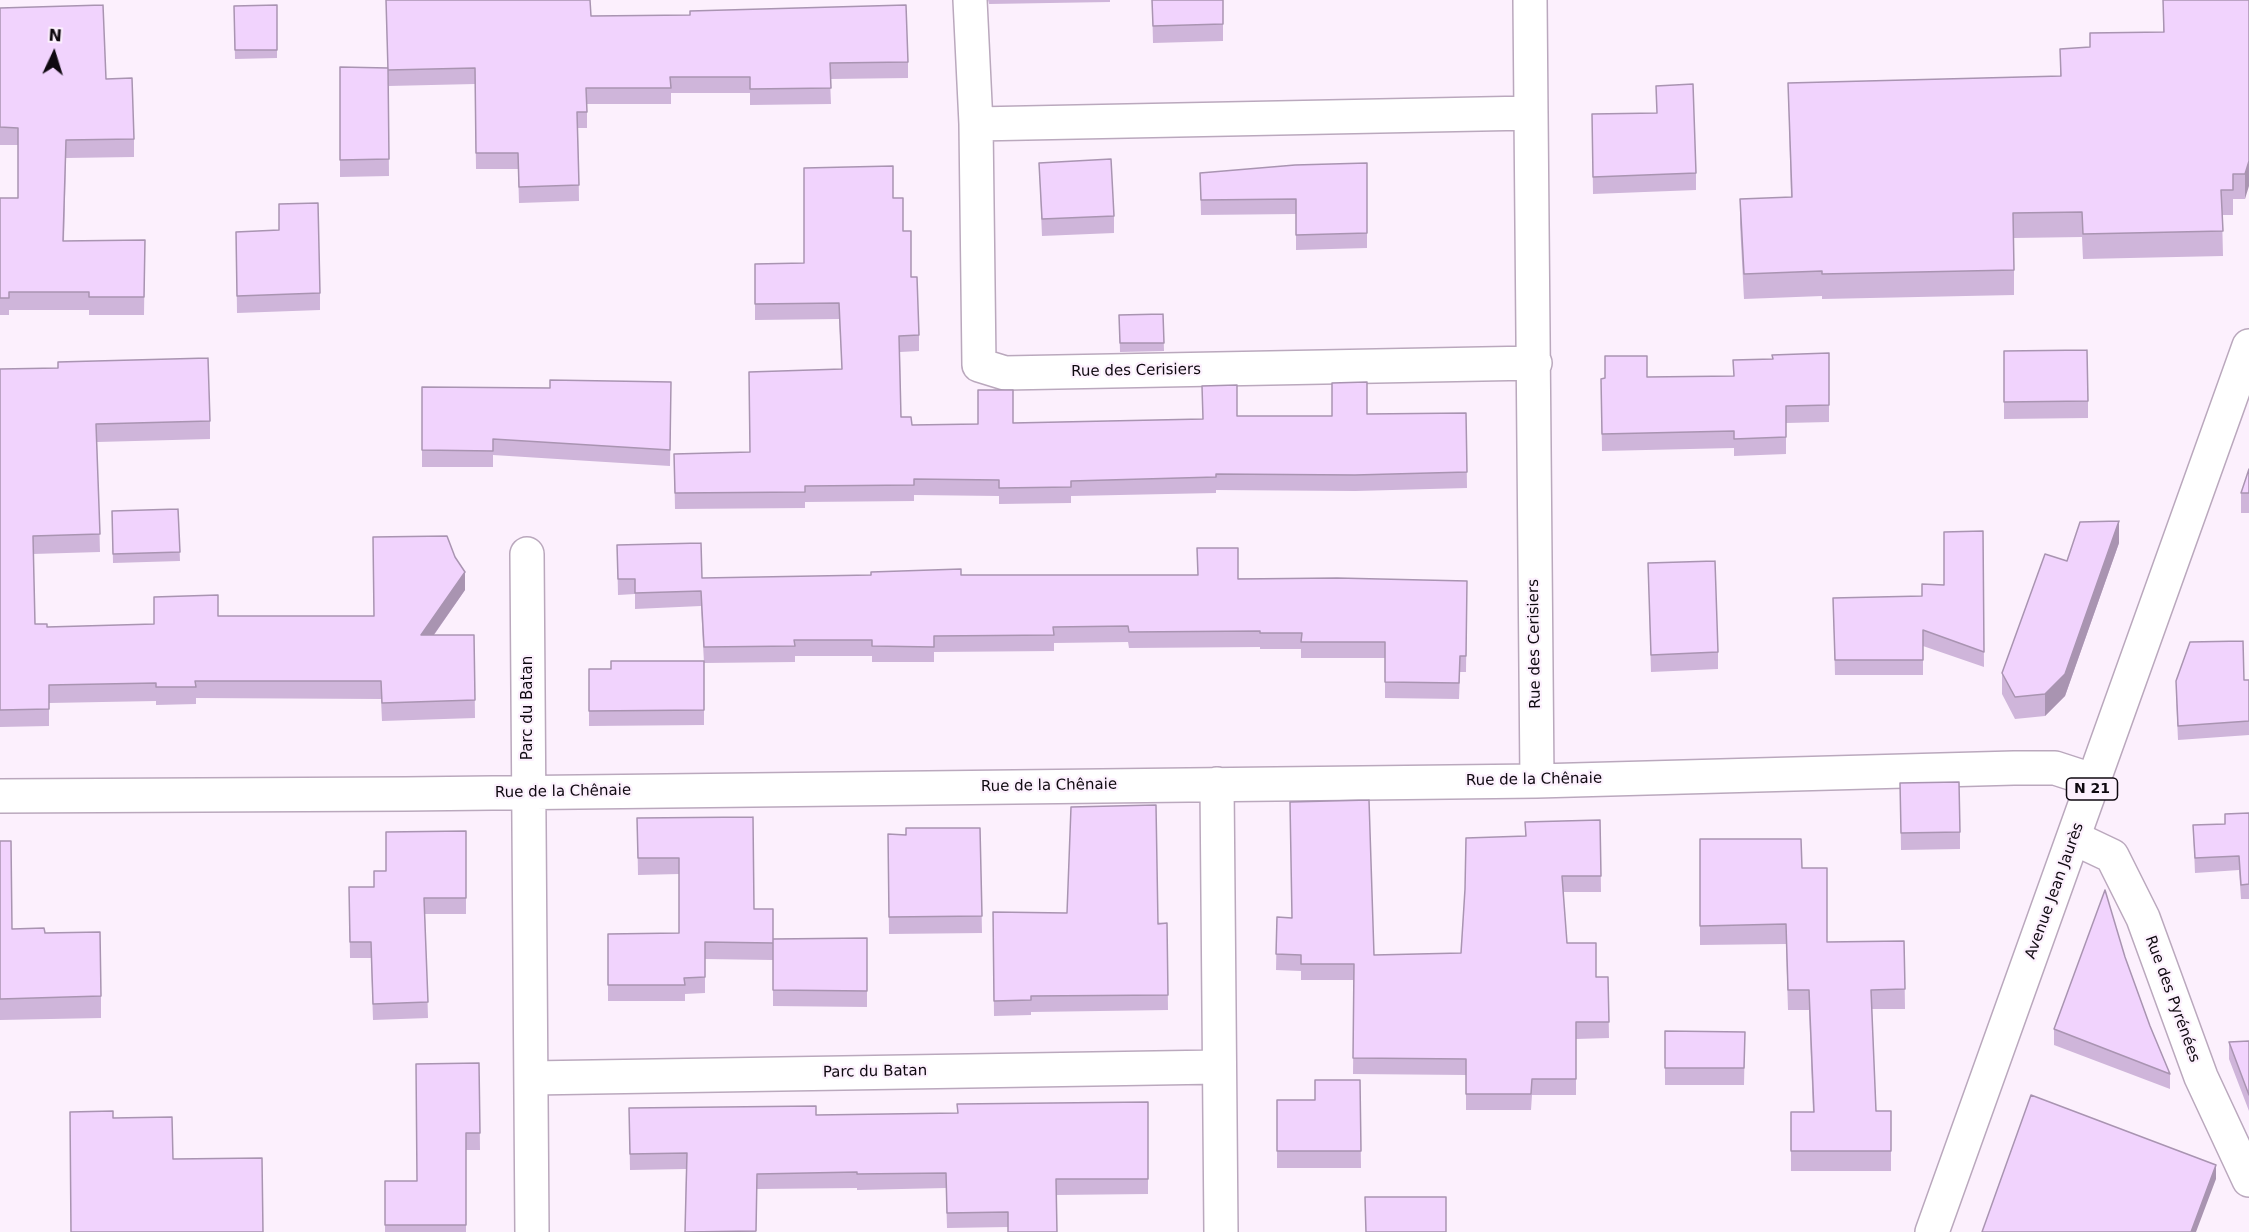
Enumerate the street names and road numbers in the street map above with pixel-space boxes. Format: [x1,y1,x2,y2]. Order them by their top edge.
street label: Rue des Cerisiers [1071,361,1201,381]
street label: Rue des Cerisiers [1525,579,1545,709]
street label: Parc du Batan [519,656,537,760]
street label: Rue de la Chênaie [1466,770,1602,790]
street label: Rue de la Chênaie [981,776,1117,796]
road number: N 21 [2066,778,2118,800]
street label: Rue de la Chênaie [495,782,631,802]
street label: Avenue Jean Jaurès [2022,820,2088,962]
street label: Rue des Pyrénées [2141,933,2203,1065]
street label: Parc du Batan [823,1062,927,1082]

